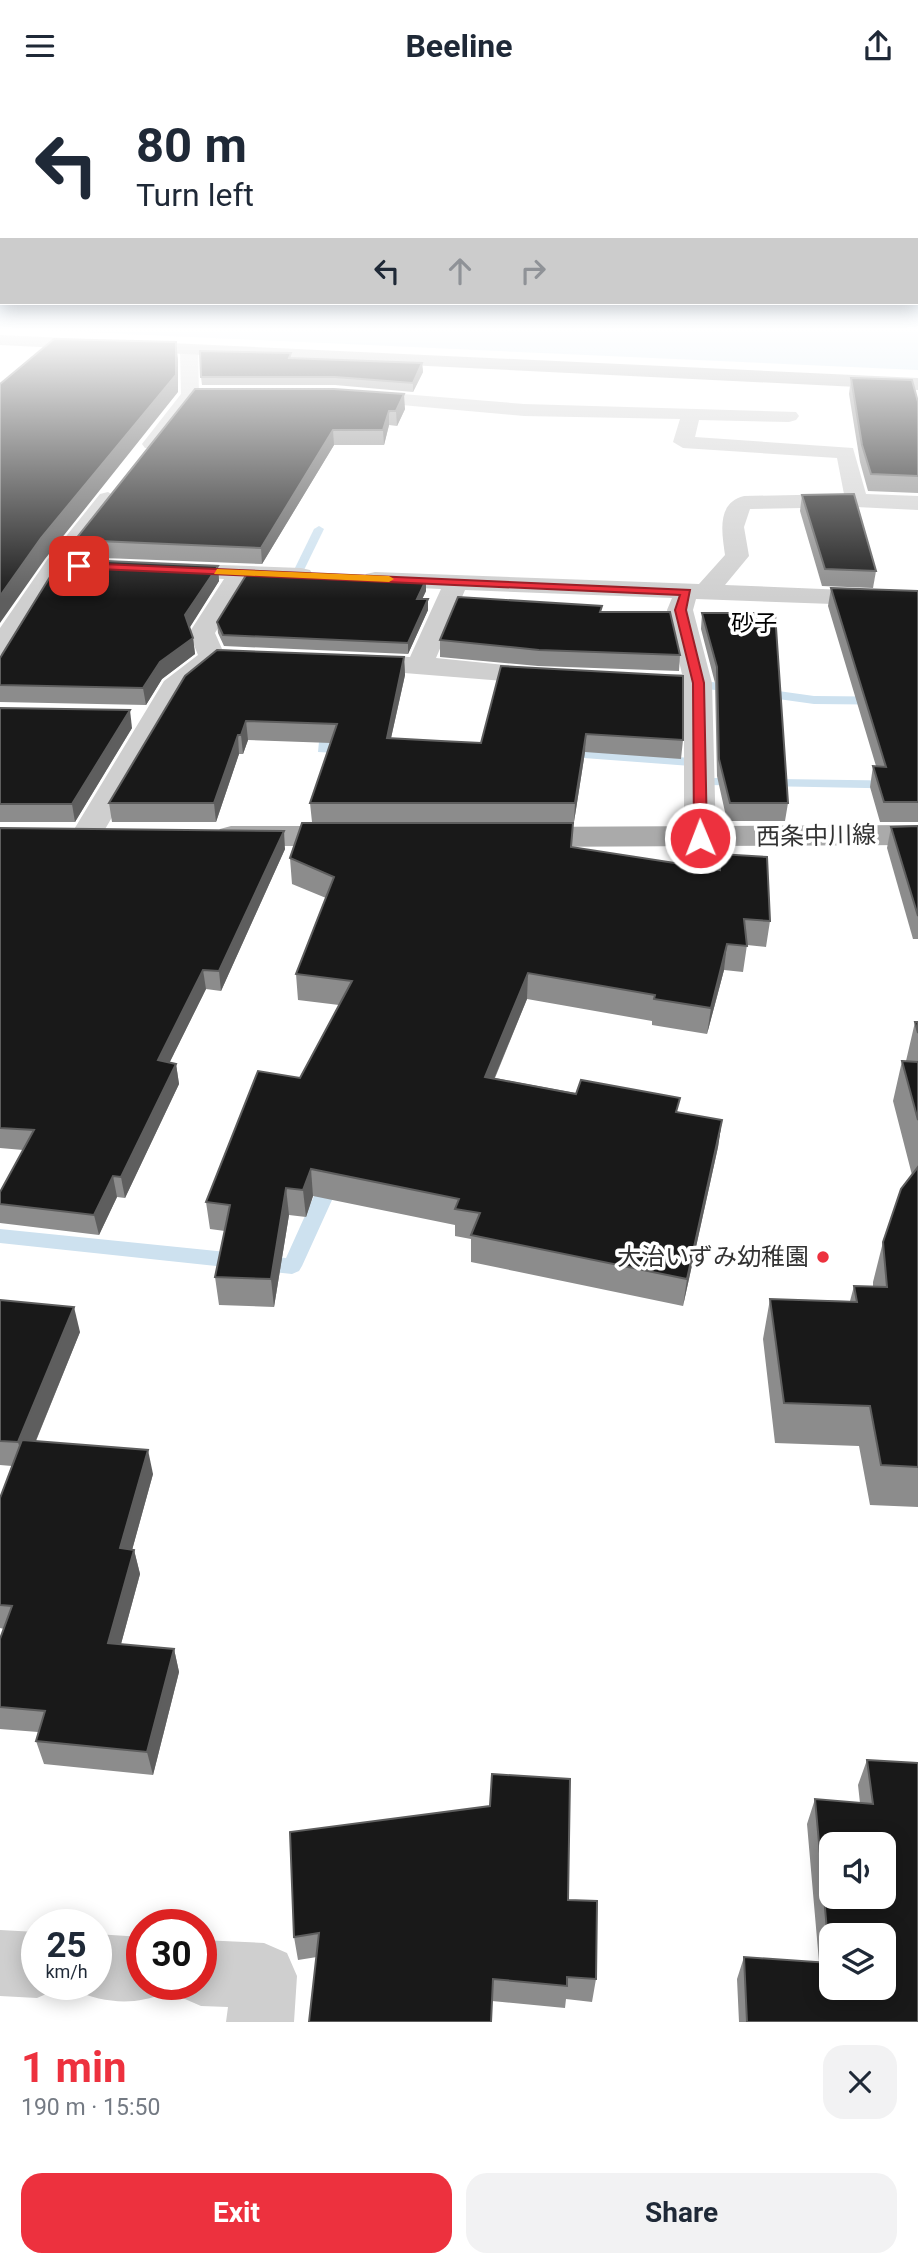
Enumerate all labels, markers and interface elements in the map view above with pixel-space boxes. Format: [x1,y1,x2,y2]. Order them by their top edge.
icon: menu [21,27,59,65]
text: Beeline [405,27,513,65]
icon: share [859,27,897,65]
text: 80 m [136,117,247,174]
icon: left [21,119,112,210]
text: Turn left [136,176,254,214]
icon: left [368,252,406,290]
icon: ahead [441,252,479,290]
icon: right [514,252,552,290]
pin [49,536,109,596]
icon: arrive [60,547,98,585]
district label: 砂子 [731,610,777,637]
position arrow [663,801,737,875]
street label: 西条中川線 [756,821,876,851]
place label: 大治いずみ幼稚園 [617,1243,809,1271]
marker: 大治いずみ幼稚園 [815,1249,831,1265]
map controls [819,1832,896,2000]
button: sound [819,1832,896,1909]
speed limit sign: 30 [126,1909,217,2000]
button: layers [819,1923,896,2000]
text: 25 [46,1925,87,1966]
text: km/h [45,1961,88,1982]
text: 1 min [21,2043,127,2092]
button: close [823,2045,897,2119]
text: 190 m · 15:50 [21,2094,160,2121]
button: Exit [21,2173,452,2253]
button: Share [466,2173,897,2253]

